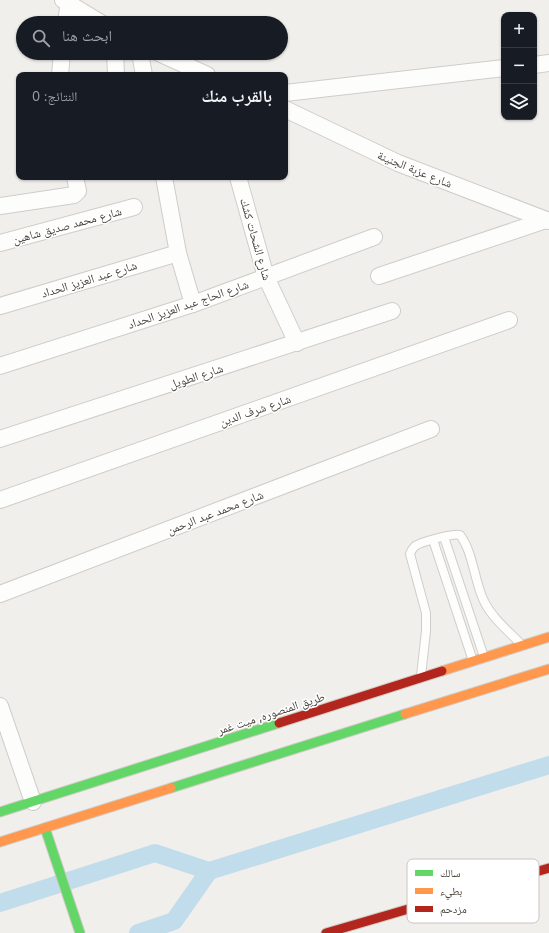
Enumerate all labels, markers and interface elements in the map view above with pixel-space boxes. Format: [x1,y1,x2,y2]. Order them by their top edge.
map controls [501,12,537,120]
button: + [501,12,537,48]
search box [16,16,288,60]
text: ابحث هنا [62,26,112,45]
icon: search [30,27,52,49]
button: − [501,48,537,84]
button: layers [501,84,537,120]
text: بالقرب منك [202,86,272,106]
text: النتائج: 0 [32,88,77,104]
street label: شارع عزبة الجنينة [375,147,455,192]
street label: شارع الشحات كشك [236,196,275,282]
street label: شارع محمد صديق شاهين [11,203,124,248]
street label: شارع عبد العزيز الحداد [39,257,139,302]
street label: شارع الحاج عبد العزيز الحداد [126,276,251,333]
street label: شارع الطويل [167,360,225,393]
street label: شارع شرف الدين [217,391,293,430]
street label: شارع محمد عبد الرحمن [165,487,266,538]
street label: طريق المنصوره, ميت غمر [214,689,327,738]
legend [407,859,539,923]
text: سالك [440,866,460,880]
text: بطيء [440,884,462,900]
text: مزدحم [440,902,467,917]

